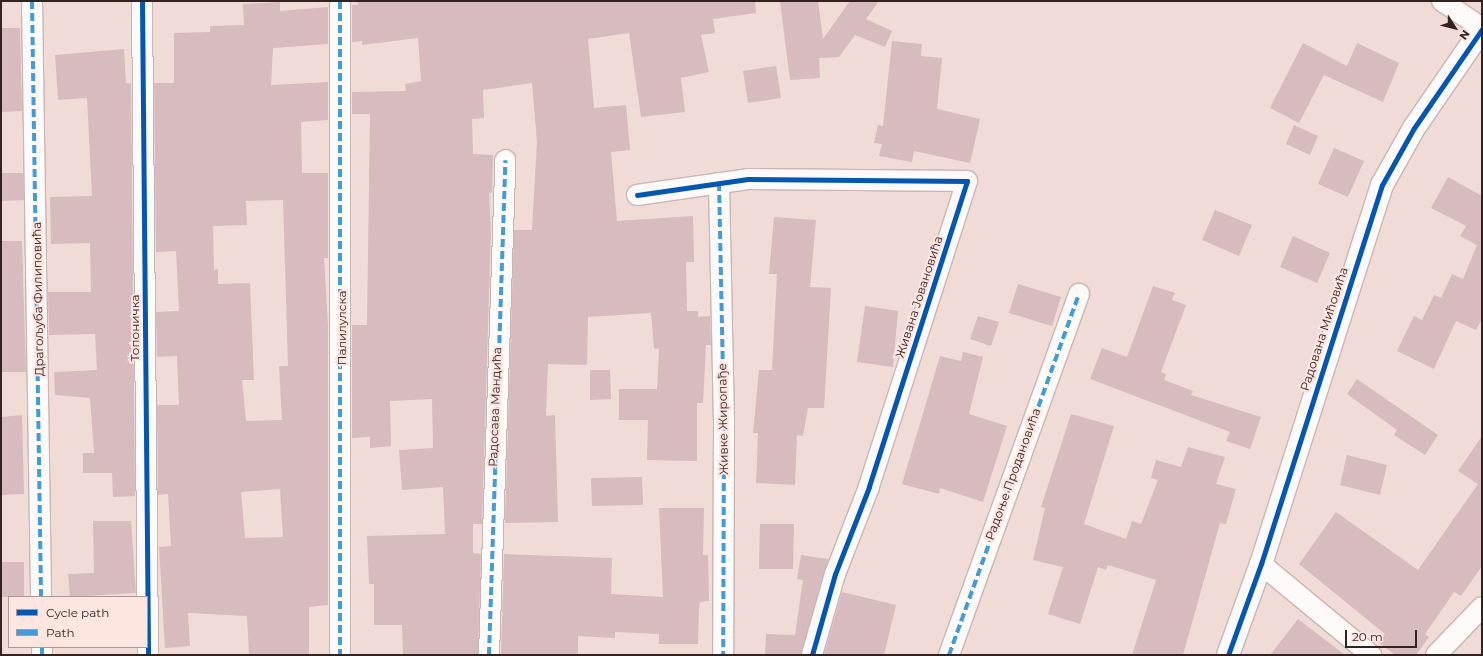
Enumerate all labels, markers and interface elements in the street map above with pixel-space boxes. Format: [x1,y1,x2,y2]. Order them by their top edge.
north arrow [1435,8,1475,48]
text: N [1456,27,1473,43]
street label: Драгољуба Филиповића [29,222,47,376]
street label: Живана Јовановића [892,234,946,360]
street label: Радована Мићовића [1297,265,1351,393]
street label: Палилулска [335,291,349,365]
street label: Топоничка [128,294,142,362]
street label: Радосава Мандића [486,347,504,467]
street label: Живке Жиропађе [715,363,731,475]
street label: Радоње Продановића [982,406,1044,542]
legend [8,596,148,648]
text: Cycle path [46,605,109,620]
scale bar [1347,622,1419,648]
text: Path [46,625,75,640]
text: 20 m [1352,629,1383,644]

